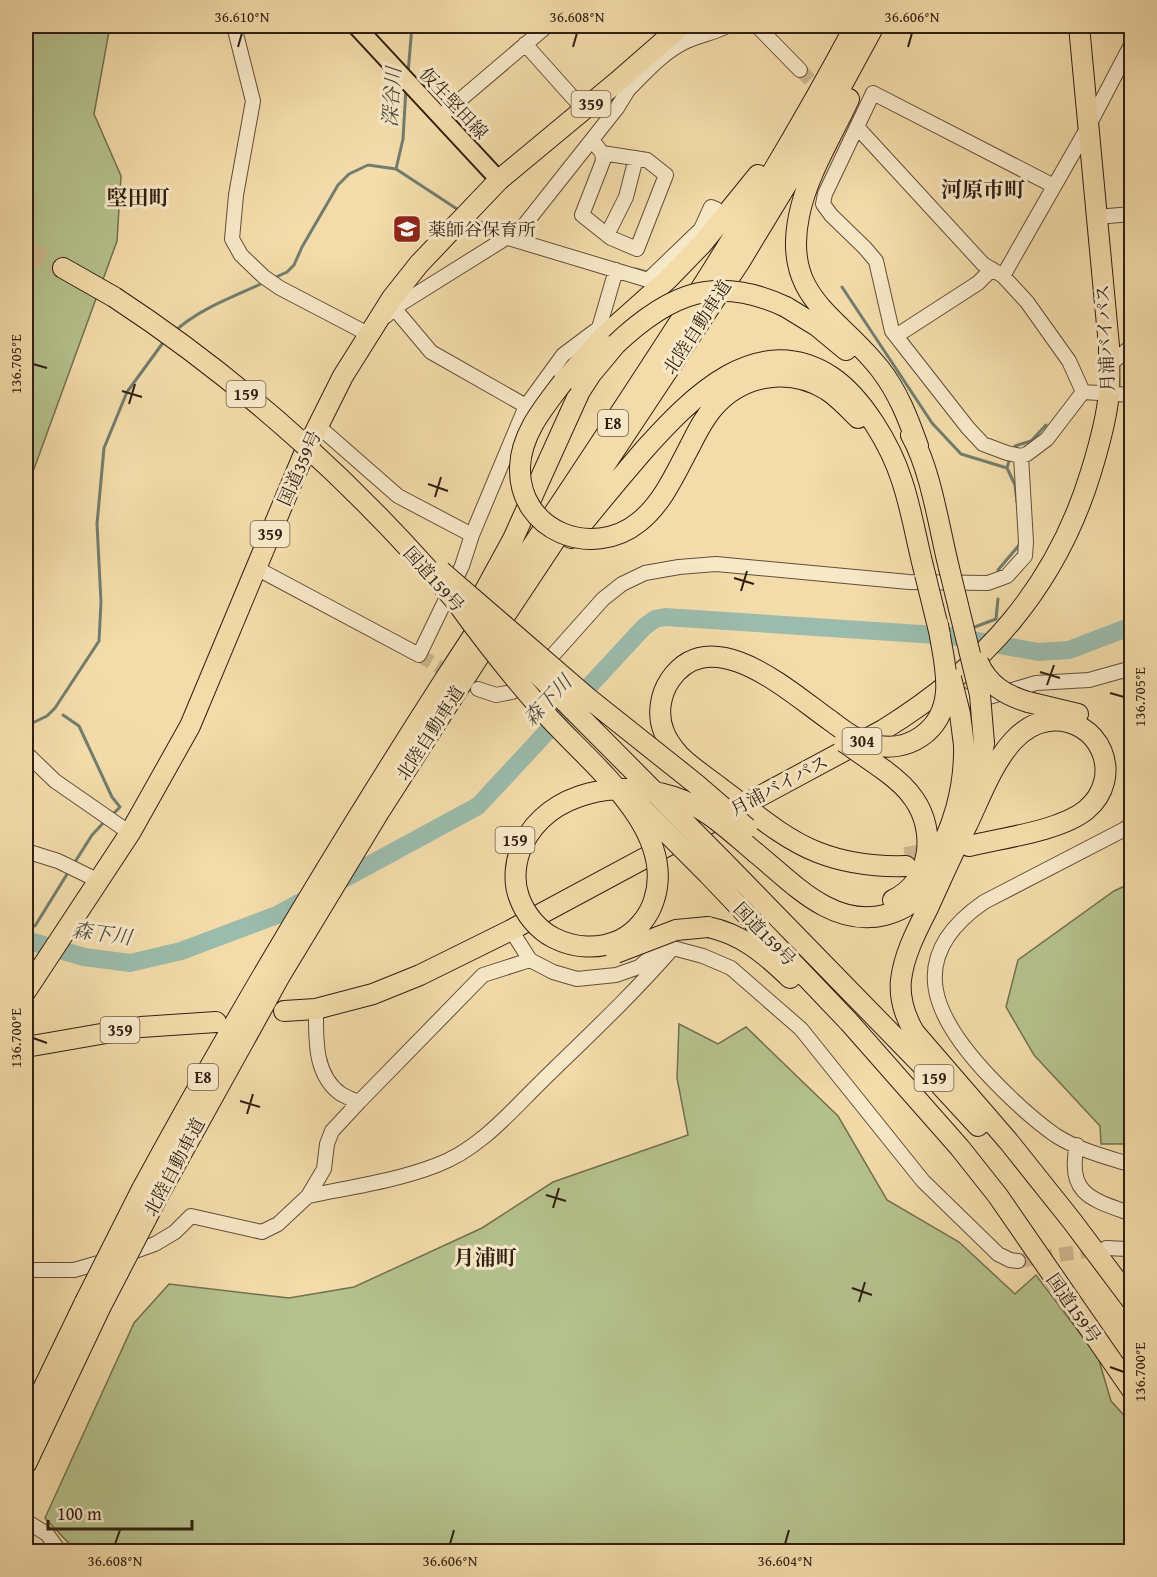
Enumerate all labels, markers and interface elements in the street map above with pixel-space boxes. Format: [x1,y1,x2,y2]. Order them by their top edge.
text: 36.610°N [215,6,270,27]
text: 36.608°N [550,6,605,27]
text: 36.606°N [885,6,940,27]
street label: 仮生堅田線 [413,61,495,145]
water label: 深谷川 [374,64,408,128]
road number: 359 [572,91,610,117]
district label: 河原市町 [941,174,1025,205]
district label: 堅田町 [107,182,170,213]
school or university icon: 薬師谷保育所 [391,213,423,245]
place label: 薬師谷保育所 [428,216,536,243]
street label: 北陸自動車道 [656,274,738,380]
street label: 月浦バイパス [1089,284,1121,392]
text: 136.705°E [5,334,26,394]
road number: 159 [226,381,266,407]
road number: E8 [598,410,628,436]
street label: 国道359号 [270,426,328,510]
road number: 359 [250,521,290,547]
street label: 国道159号 [397,540,471,618]
water label: 森下川 [516,667,579,732]
text: 136.705°E [1129,667,1150,727]
street label: 北陸自動車道 [389,680,471,786]
road number: 304 [842,728,882,754]
street label: 月浦バイパス [725,748,833,822]
road number: 159 [496,827,534,853]
street label: 国道159号 [728,896,802,972]
water label: 森下川 [70,914,136,952]
text: 136.700°E [5,1008,26,1068]
road number: 359 [100,1017,140,1043]
road number: E8 [188,1064,218,1090]
road number: 159 [914,1065,954,1091]
street label: 北陸自動車道 [137,1113,211,1221]
district label: 月浦町 [454,1242,517,1273]
street label: 国道159号 [1040,1267,1108,1349]
text: 136.700°E [1129,1342,1150,1402]
scale bar [48,1493,192,1531]
text: 100 m [57,1500,102,1527]
text: 36.608°N [88,1550,143,1571]
text: 36.606°N [423,1550,478,1571]
text: 36.604°N [758,1550,813,1571]

